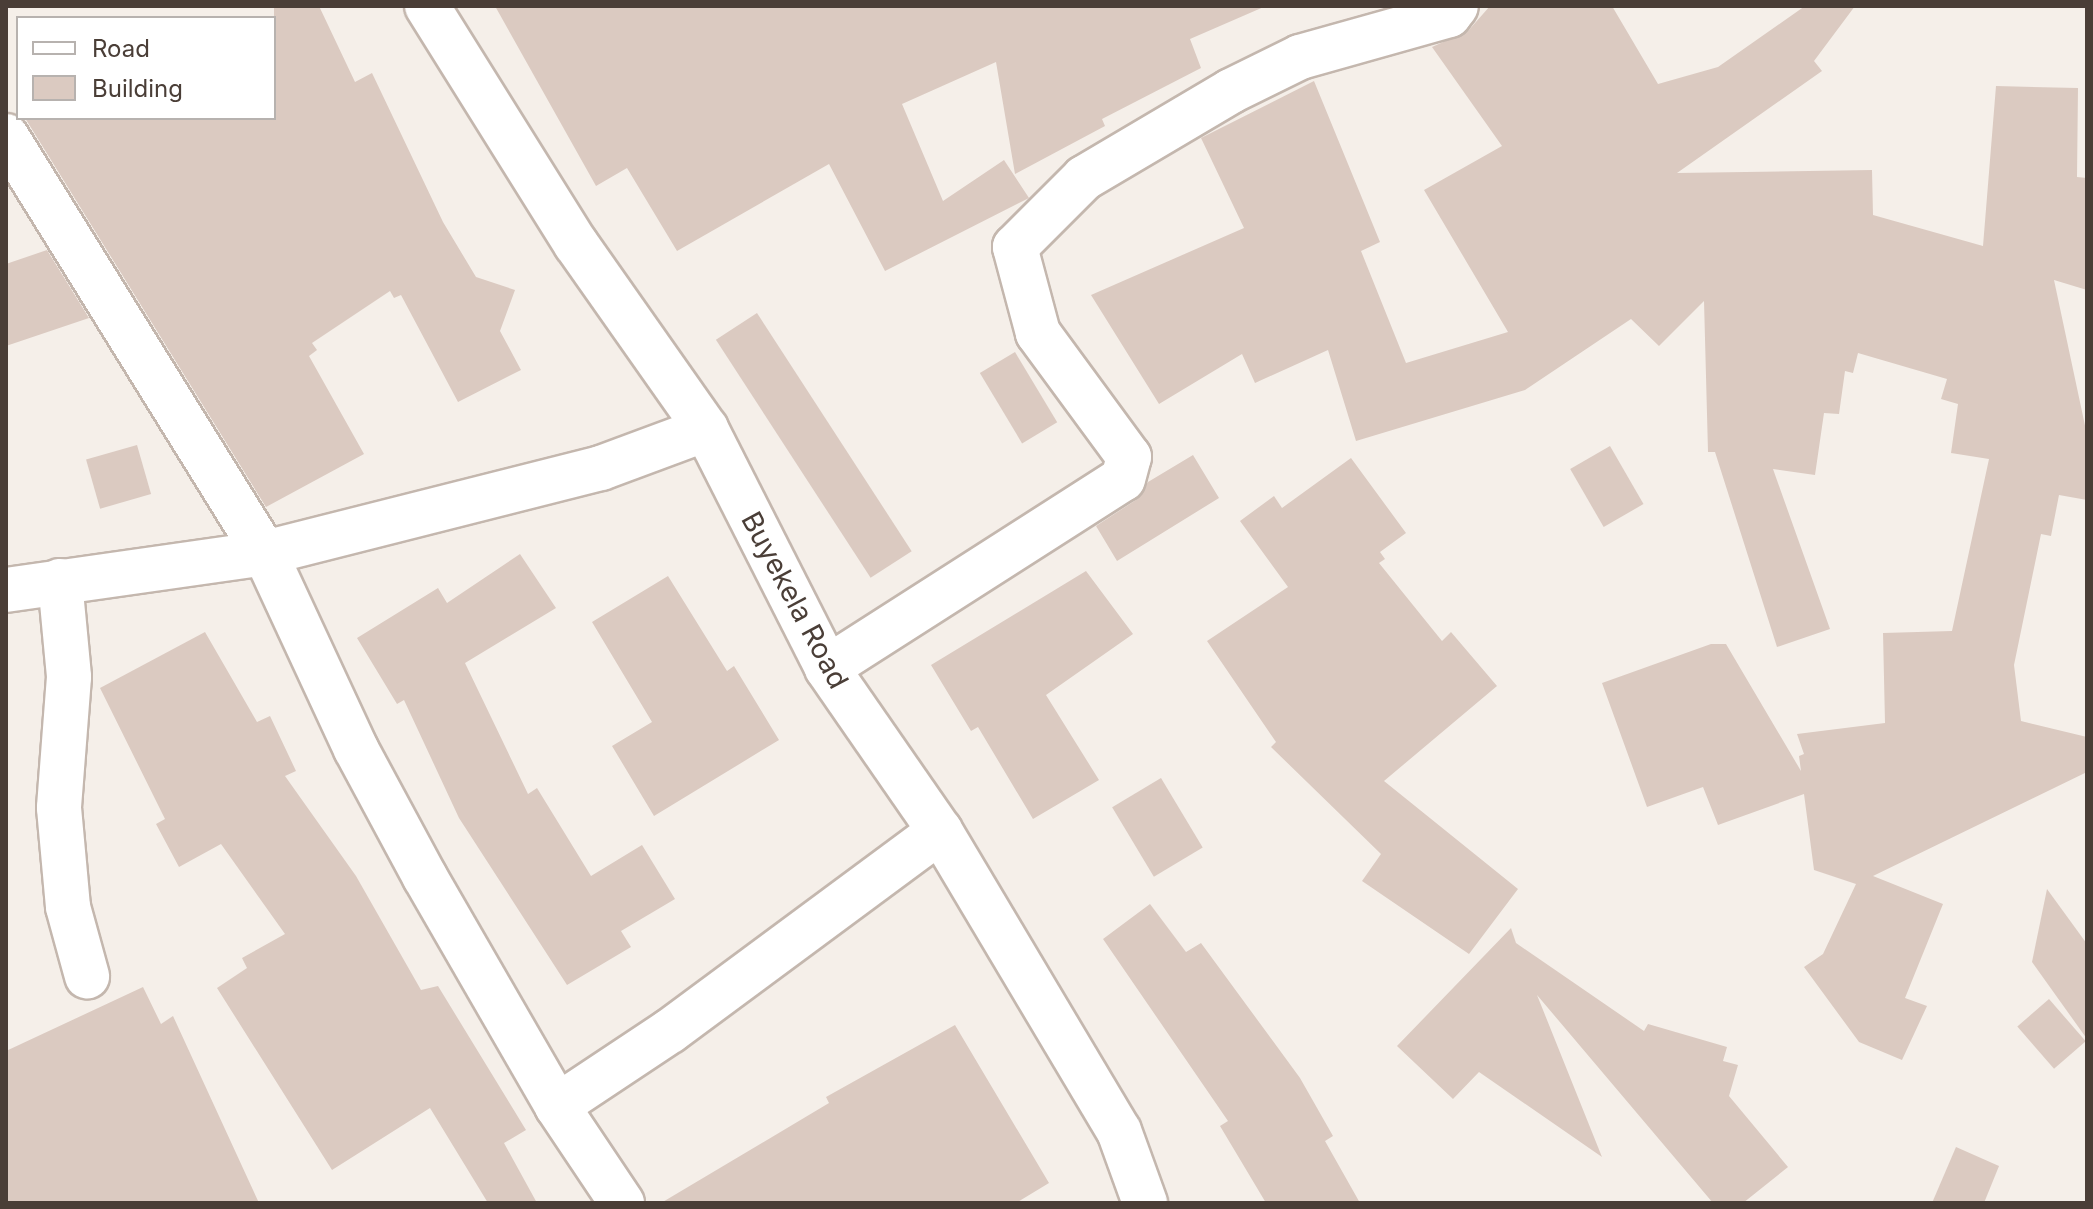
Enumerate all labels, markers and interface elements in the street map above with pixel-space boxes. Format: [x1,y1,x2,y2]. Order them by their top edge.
legend [16,16,276,120]
text: Road [92,34,150,63]
text: Building [92,74,183,103]
street label: Buyekela Road [734,506,856,694]

